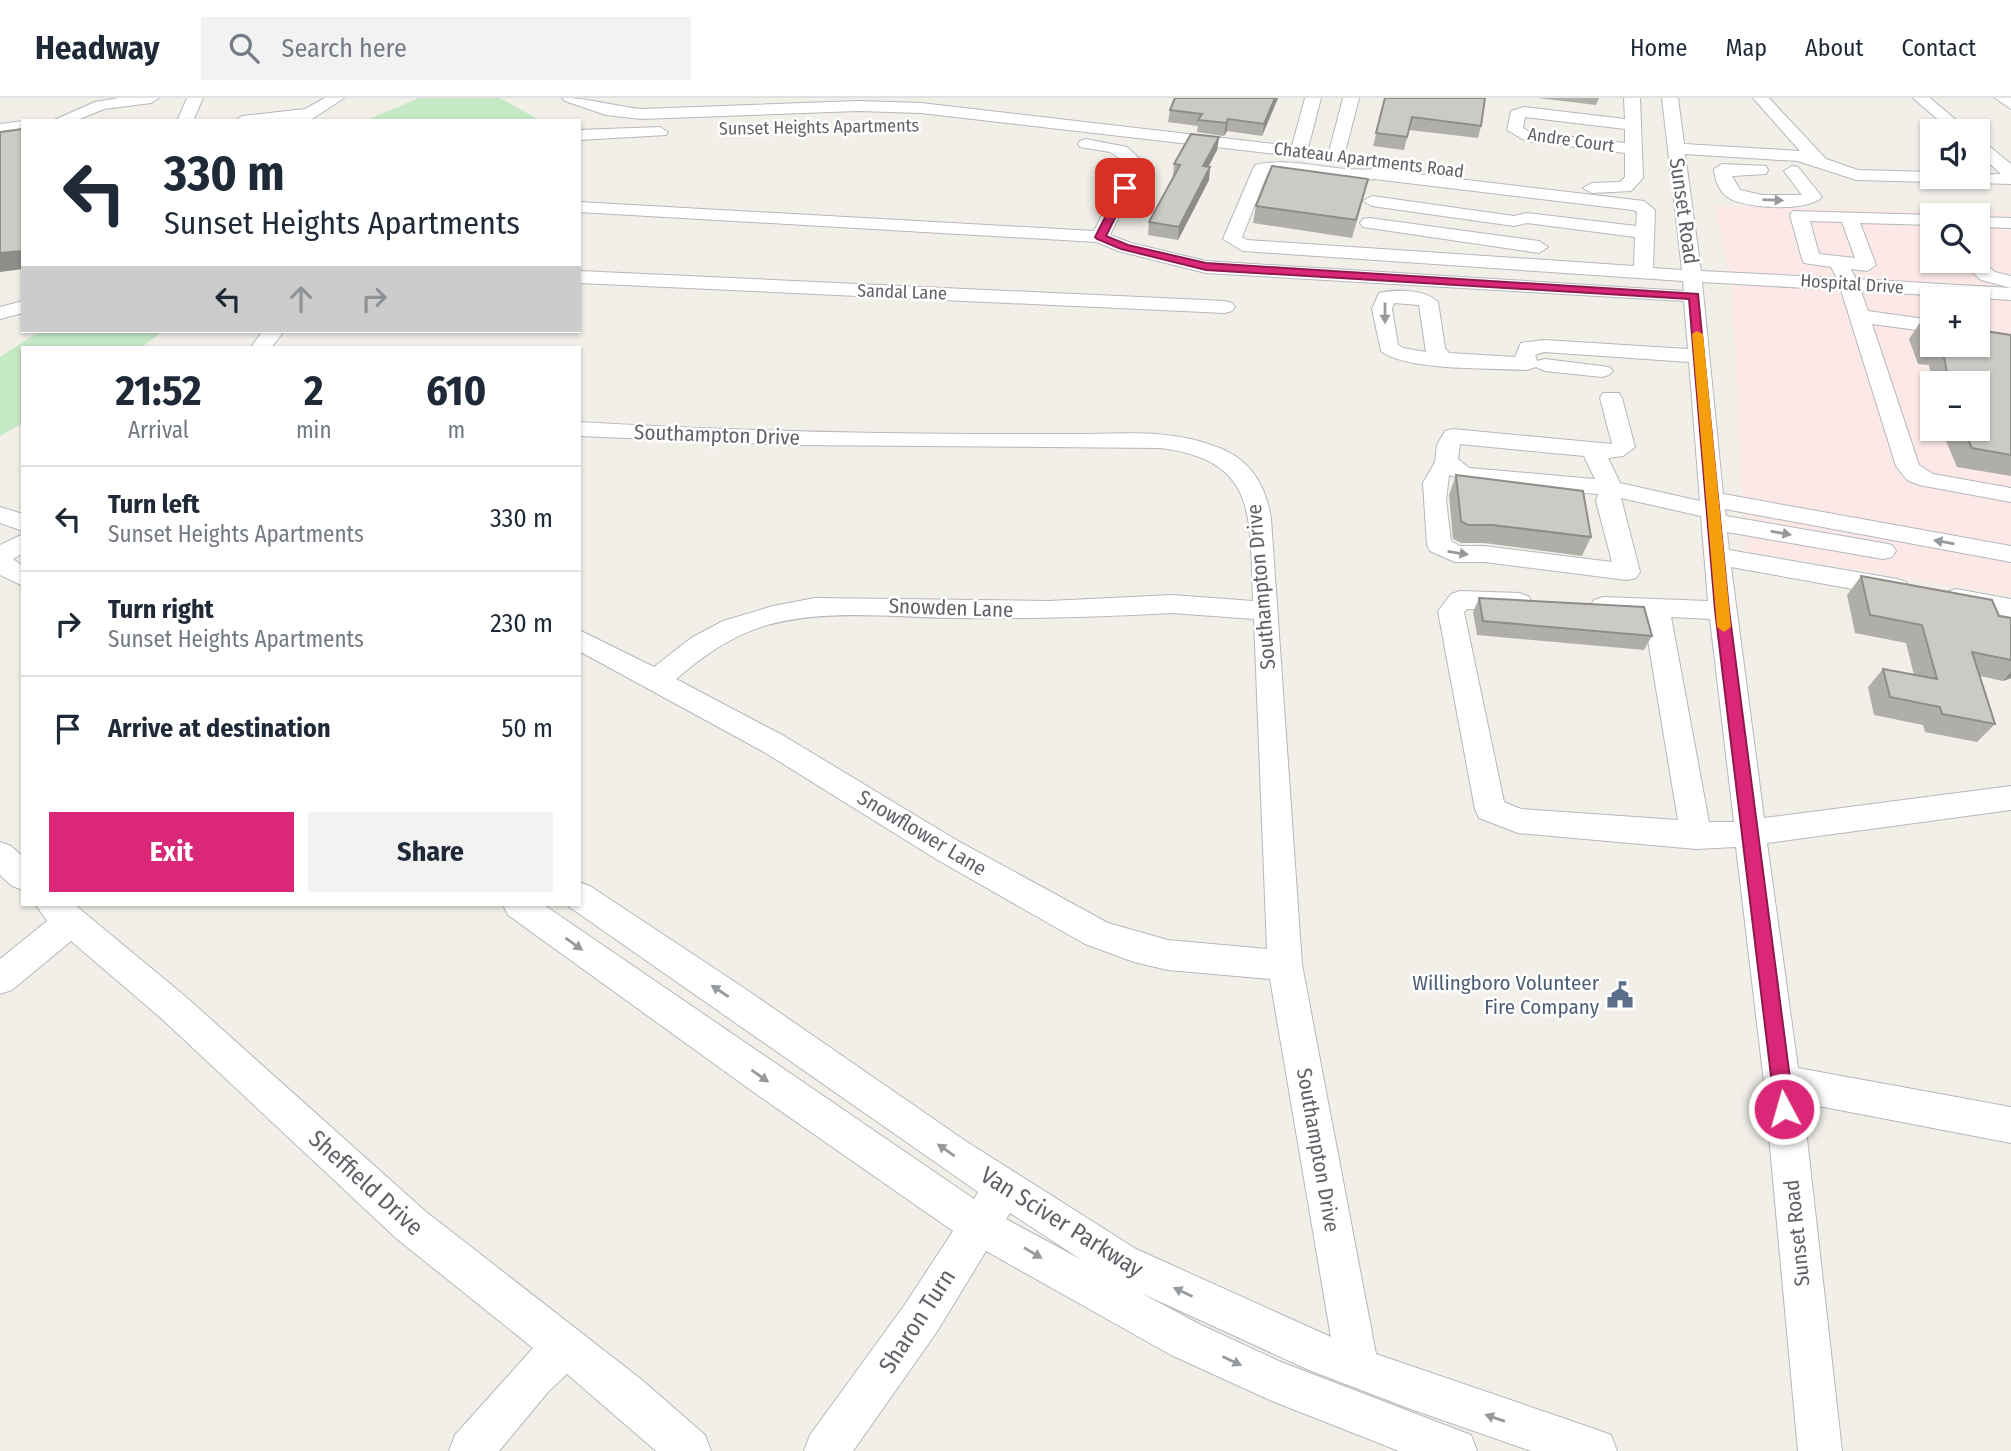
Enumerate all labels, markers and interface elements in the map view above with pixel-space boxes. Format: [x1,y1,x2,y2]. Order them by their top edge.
search box [201,17,691,80]
text: Headway [35,28,159,68]
icon: search [225,29,263,67]
text: Search here [281,33,407,64]
text: Home [1630,34,1687,62]
text: Map [1725,34,1767,62]
text: About [1805,34,1863,62]
text: Contact [1901,34,1976,62]
street label: Sunset Heights Apartments [719,114,920,140]
map controls [1920,119,1990,441]
button: sound [1920,119,1990,189]
street label: Andre Court [1526,123,1616,157]
street label: Chateau Apartments Road [1273,137,1465,183]
text: 330 m [164,144,285,203]
icon: left [49,147,140,238]
street label: Sunset Road [1664,156,1704,266]
pin [1095,158,1155,218]
icon: arrive [1106,169,1144,207]
one-way arrow [1762,194,1784,206]
button: search [1920,203,1990,273]
text: Sunset Heights Apartments [164,204,520,242]
street label: Hospital Drive [1800,269,1905,299]
street label: Sandal Lane [857,279,947,305]
icon: left [209,280,247,318]
icon: ahead [282,280,320,318]
icon: right [355,280,393,318]
button: + [1920,287,1990,357]
one-way arrow [1379,302,1391,324]
text: 21:52 [115,366,201,416]
text: 2 [304,366,323,416]
text: 610 [426,366,487,416]
button: − [1920,371,1990,441]
text: Arrival [128,416,189,444]
text: min [296,416,332,444]
text: m [447,416,465,444]
street label: Southampton Drive [634,419,800,451]
text: Turn left [108,489,200,520]
icon: left [49,500,87,538]
text: 330 m [490,503,553,534]
street label: Southampton Drive [1241,503,1281,671]
text: Sunset Heights Apartments [108,520,364,548]
one-way arrow [1770,528,1792,539]
one-way arrow [1933,536,1955,547]
one-way arrow [1447,548,1469,559]
street label: Snowden Lane [888,593,1014,623]
text: Turn right [108,594,214,625]
icon: right [49,605,87,643]
text: 230 m [490,608,553,639]
text: Sunset Heights Apartments [108,625,364,653]
icon: arrive [49,710,87,748]
text: Arrive at destination [108,713,331,744]
text: 50 m [501,713,553,744]
street label: Snowflower Lane [853,784,991,882]
button: Exit [49,812,294,892]
button: Share [308,812,553,892]
one-way arrow [565,937,583,951]
place label: Willingboro Volunteer Fire Company [1412,970,1600,1020]
public building icon: Willingboro Volunteer Fire Company [1605,980,1635,1010]
one-way arrow [711,984,729,998]
street label: Southampton Drive [1291,1066,1345,1234]
one-way arrow [751,1069,769,1083]
position arrow [1747,1072,1821,1146]
street label: Sheffield Drive [303,1125,429,1241]
one-way arrow [937,1143,955,1157]
street label: Van Sciver Parkway [976,1161,1149,1283]
street label: Sunset Road [1778,1178,1816,1288]
one-way arrow [1023,1247,1042,1259]
street label: Sharon Turn [873,1264,961,1378]
one-way arrow [1173,1286,1193,1298]
one-way arrow [1222,1356,1243,1367]
one-way arrow [1484,1412,1505,1423]

